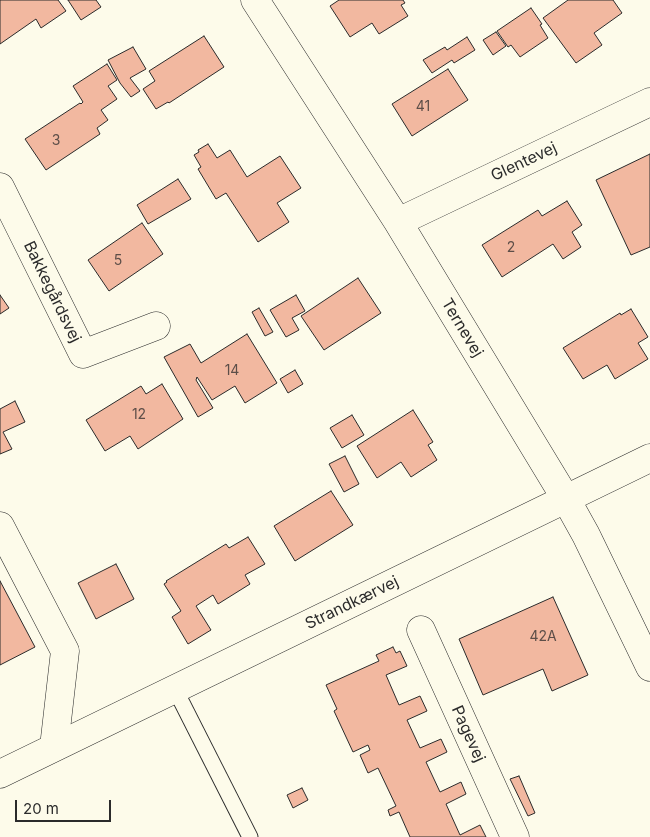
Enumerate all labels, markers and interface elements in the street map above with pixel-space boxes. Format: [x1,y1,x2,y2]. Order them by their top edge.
house number: 41 [416,99,430,115]
house number: 3 [52,133,60,149]
street label: Glentevej [488,138,560,186]
street label: Bakkegårdsvej [19,238,85,346]
house number: 2 [507,240,515,256]
house number: 5 [114,253,122,269]
street label: Ternevej [437,295,487,361]
house number: 14 [225,363,239,379]
house number: 12 [132,407,146,423]
street label: Strandkærvej [302,572,402,634]
house number: 42A [529,629,557,645]
street label: Pagevej [447,703,489,765]
scale bar [18,790,114,822]
text: 20 m [23,799,59,818]

